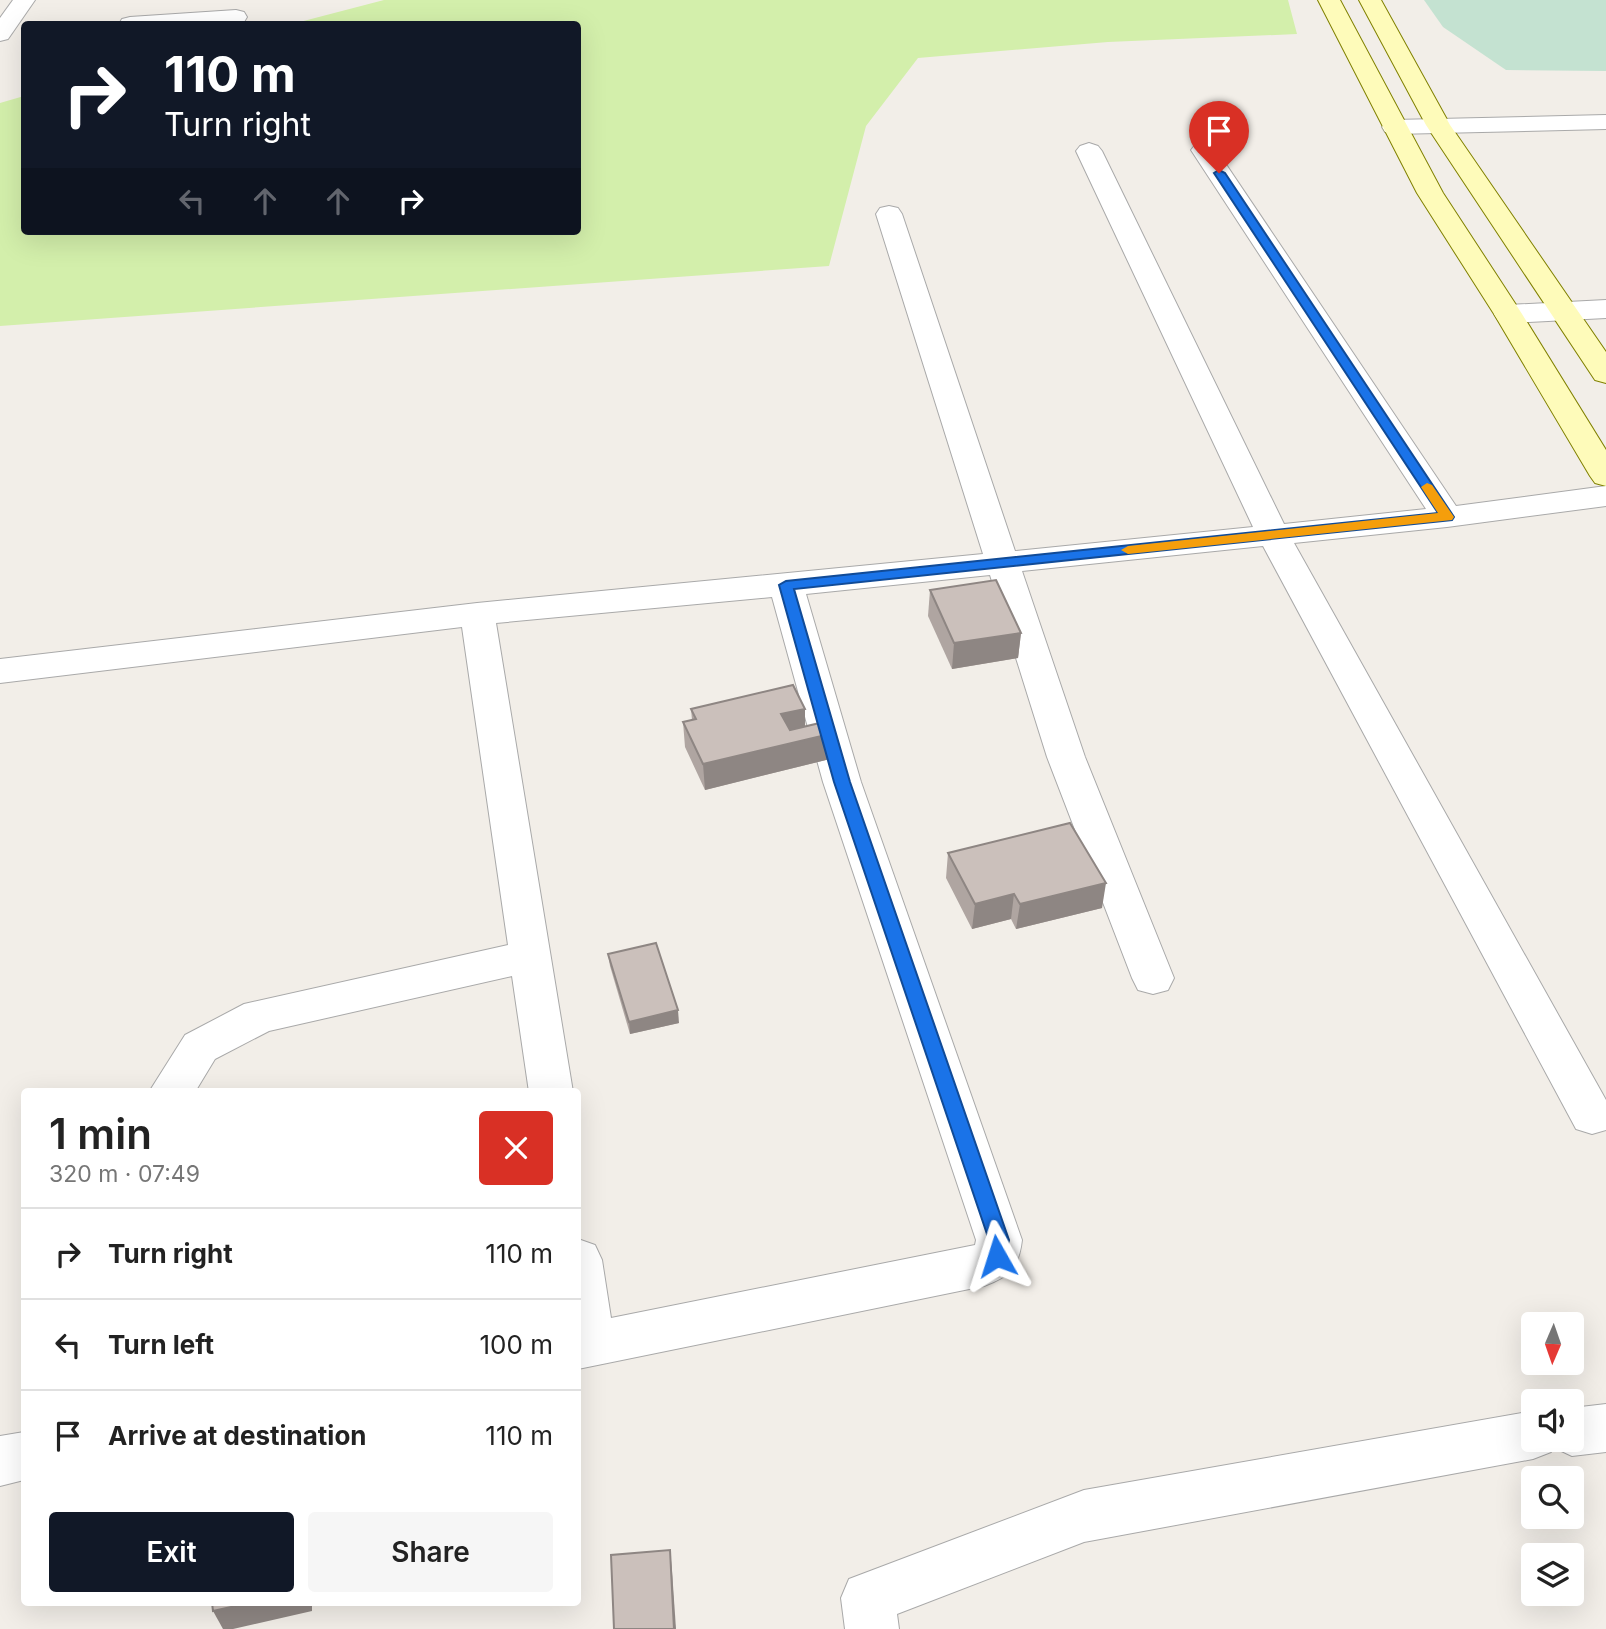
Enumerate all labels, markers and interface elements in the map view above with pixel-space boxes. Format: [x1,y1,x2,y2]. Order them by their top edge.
text: 110 m [164,45,296,104]
icon: right [49,49,140,140]
pin [1189,101,1249,173]
text: Turn right [164,105,311,144]
icon: arrive [1200,112,1238,150]
icon: left [173,182,211,220]
icon: ahead [246,182,284,220]
icon: ahead [319,182,357,220]
icon: right [392,182,430,220]
text: 1 min [49,1108,152,1159]
button: close [479,1111,553,1185]
text: 320 m · 07:49 [49,1160,200,1188]
position arrow [960,1219,1034,1293]
icon: right [49,1235,87,1273]
text: Turn right [108,1238,233,1269]
text: 110 m [485,1238,553,1269]
north arrow [1521,1312,1584,1376]
map controls [1521,1312,1584,1606]
icon: left [49,1326,87,1364]
text: Turn left [108,1329,214,1360]
text: 100 m [480,1329,553,1360]
button: sound [1521,1389,1584,1452]
icon: arrive [49,1417,87,1455]
text: Arrive at destination [108,1420,367,1451]
text: 110 m [485,1420,553,1451]
button: search [1521,1466,1584,1529]
button: Exit [49,1512,294,1592]
button: Share [308,1512,553,1592]
button: layers [1521,1543,1584,1606]

